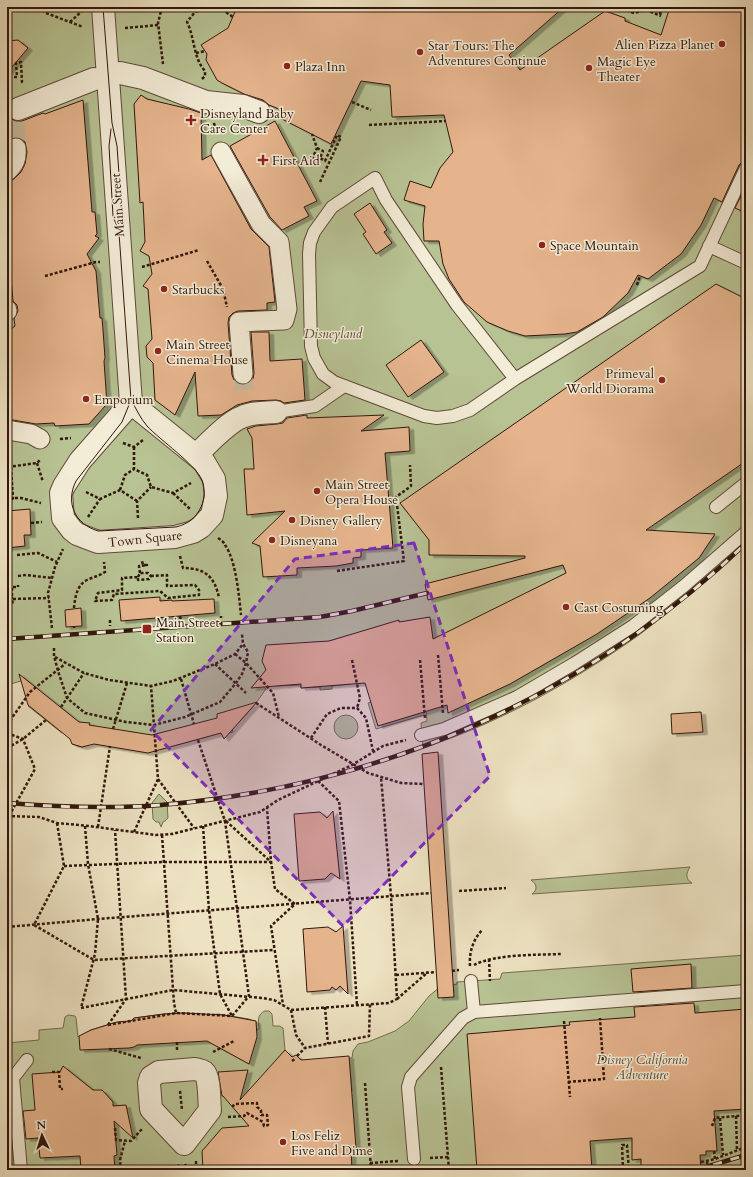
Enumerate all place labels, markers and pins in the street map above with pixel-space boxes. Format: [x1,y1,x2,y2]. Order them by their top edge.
place label: Alien Pizza Planet [615,36,714,54]
place label: Star Tours: The Adventures Continue [428,37,546,70]
marker: Alien Pizza Planet [717,39,727,49]
marker: Star Tours: The Adventures Continue [415,47,425,57]
place label: Magic Eye Theater [597,53,656,86]
place label: Plaza Inn [295,58,346,76]
marker: Plaza Inn [282,61,292,71]
marker: Magic Eye Theater [584,63,594,73]
place label: Disneyland Baby Care Center [200,105,294,138]
marker: Disneyland Baby Care Center [185,114,197,126]
place label: First Aid [272,152,320,170]
marker: First Aid [257,154,269,166]
place label: Space Mountain [550,237,640,255]
marker: Space Mountain [537,240,547,250]
place label: Starbucks [172,281,224,299]
marker: Starbucks [159,284,169,294]
place label: Main Street Cinema House [166,336,248,369]
marker: Main Street Cinema House [153,346,163,356]
place label: Primeval World Diorama [565,365,655,398]
marker: Primeval World Diorama [657,375,667,385]
place label: Emporium [94,391,154,409]
marker: Emporium [81,394,91,404]
place label: Main Street Opera House [325,476,398,509]
marker: Main Street Opera House [312,486,322,496]
place label: Disney Gallery [300,512,382,530]
marker: Disney Gallery [287,515,297,525]
place label: Disneyana [280,532,338,550]
marker: Disneyana [267,535,277,545]
place label: Cast Costuming [574,599,664,617]
marker: Cast Costuming [561,602,571,612]
place label: Main Street Station [156,614,220,647]
marker: Main Street Station [141,623,153,635]
place label: Los Feliz Five and Dime [291,1127,373,1160]
marker: Los Feliz Five and Dime [278,1137,288,1147]

